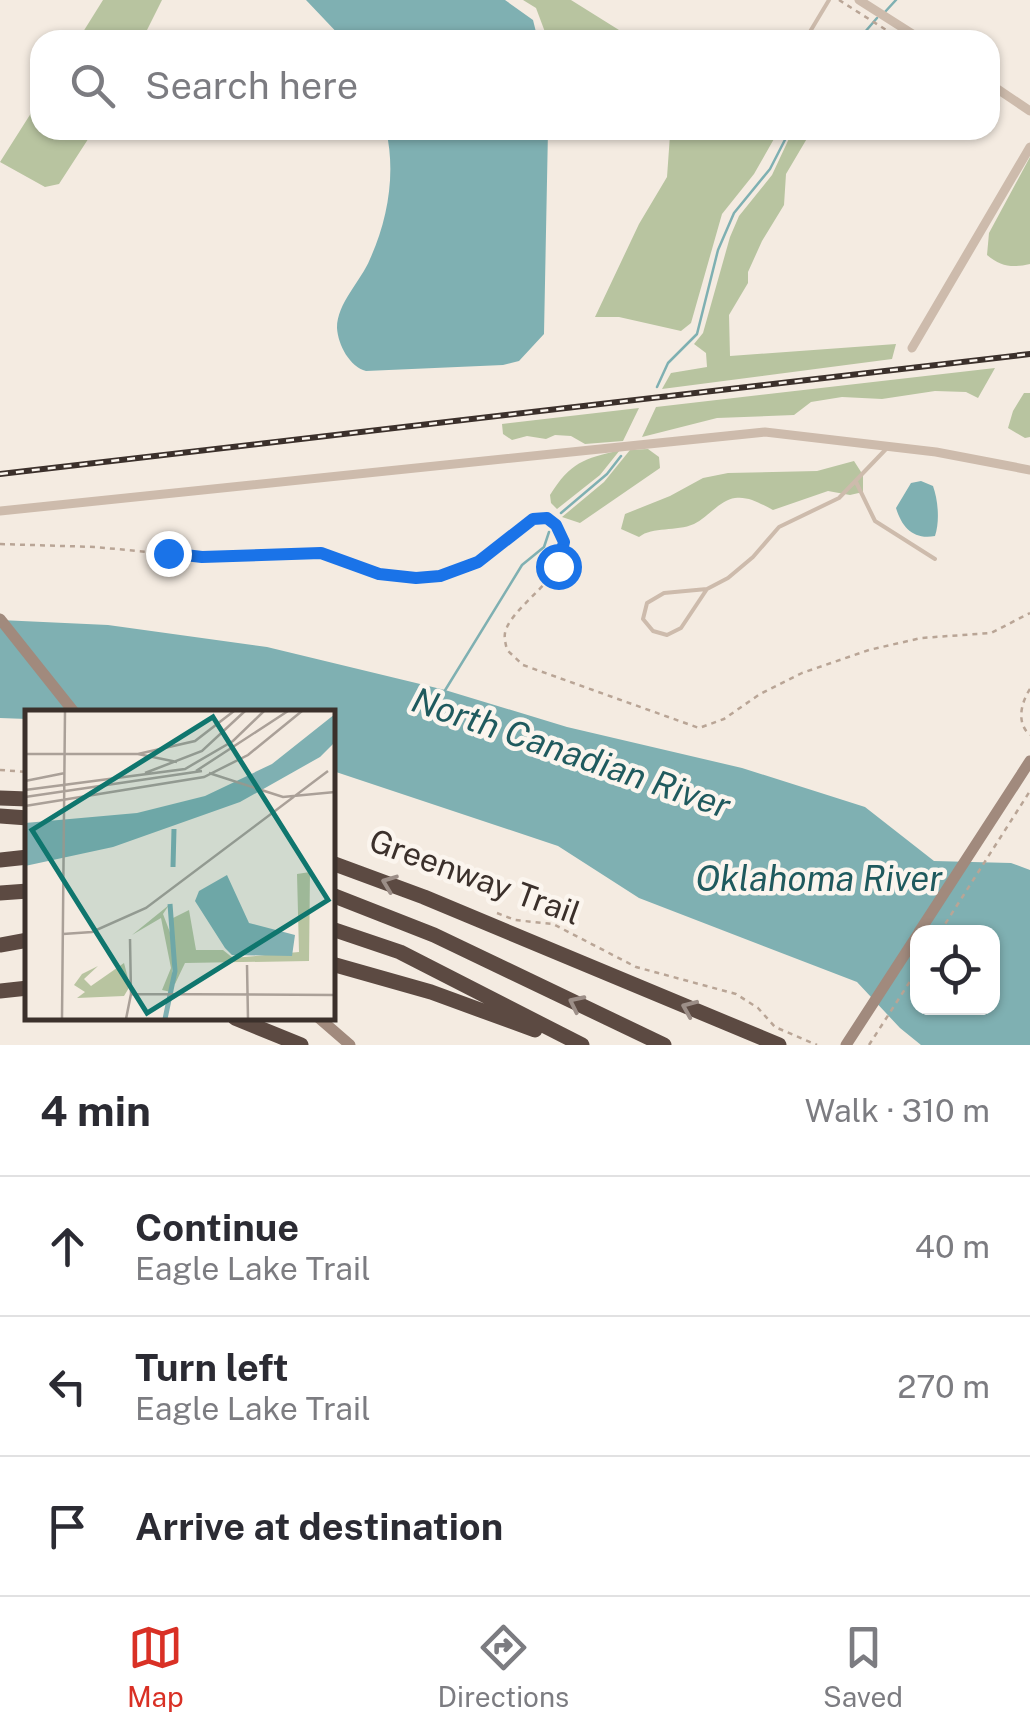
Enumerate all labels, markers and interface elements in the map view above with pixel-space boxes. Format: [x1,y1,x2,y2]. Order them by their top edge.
search box [30,30,1000,140]
icon: search [65,58,120,113]
text: Search here [145,63,358,108]
route end [146,531,192,577]
route start [536,544,582,590]
water label: North Canadian River [407,679,736,827]
inset map [25,710,335,1020]
street label: Greenway Trail [365,821,586,932]
water label: Oklahoma River [696,858,943,899]
one-way arrow [381,875,399,895]
map controls [910,925,1000,1015]
button: locate [910,925,1000,1015]
one-way arrow [568,995,586,1015]
one-way arrow [681,999,699,1019]
text: 4 min [40,1086,151,1135]
text: Walk · 310 m [805,1092,990,1129]
text: Continue [135,1205,299,1250]
icon: ahead [40,1219,95,1274]
text: 40 m [915,1228,990,1265]
text: Eagle Lake Trail [135,1250,371,1287]
text: Turn left [135,1345,289,1390]
icon: left [40,1359,95,1414]
text: 270 m [897,1368,990,1405]
text: Eagle Lake Trail [135,1390,371,1427]
icon: arrive [40,1499,95,1554]
text: Arrive at destination [135,1504,503,1549]
tab: Map [127,1620,184,1713]
tab: Directions [438,1620,569,1713]
tab: Saved [823,1620,903,1713]

